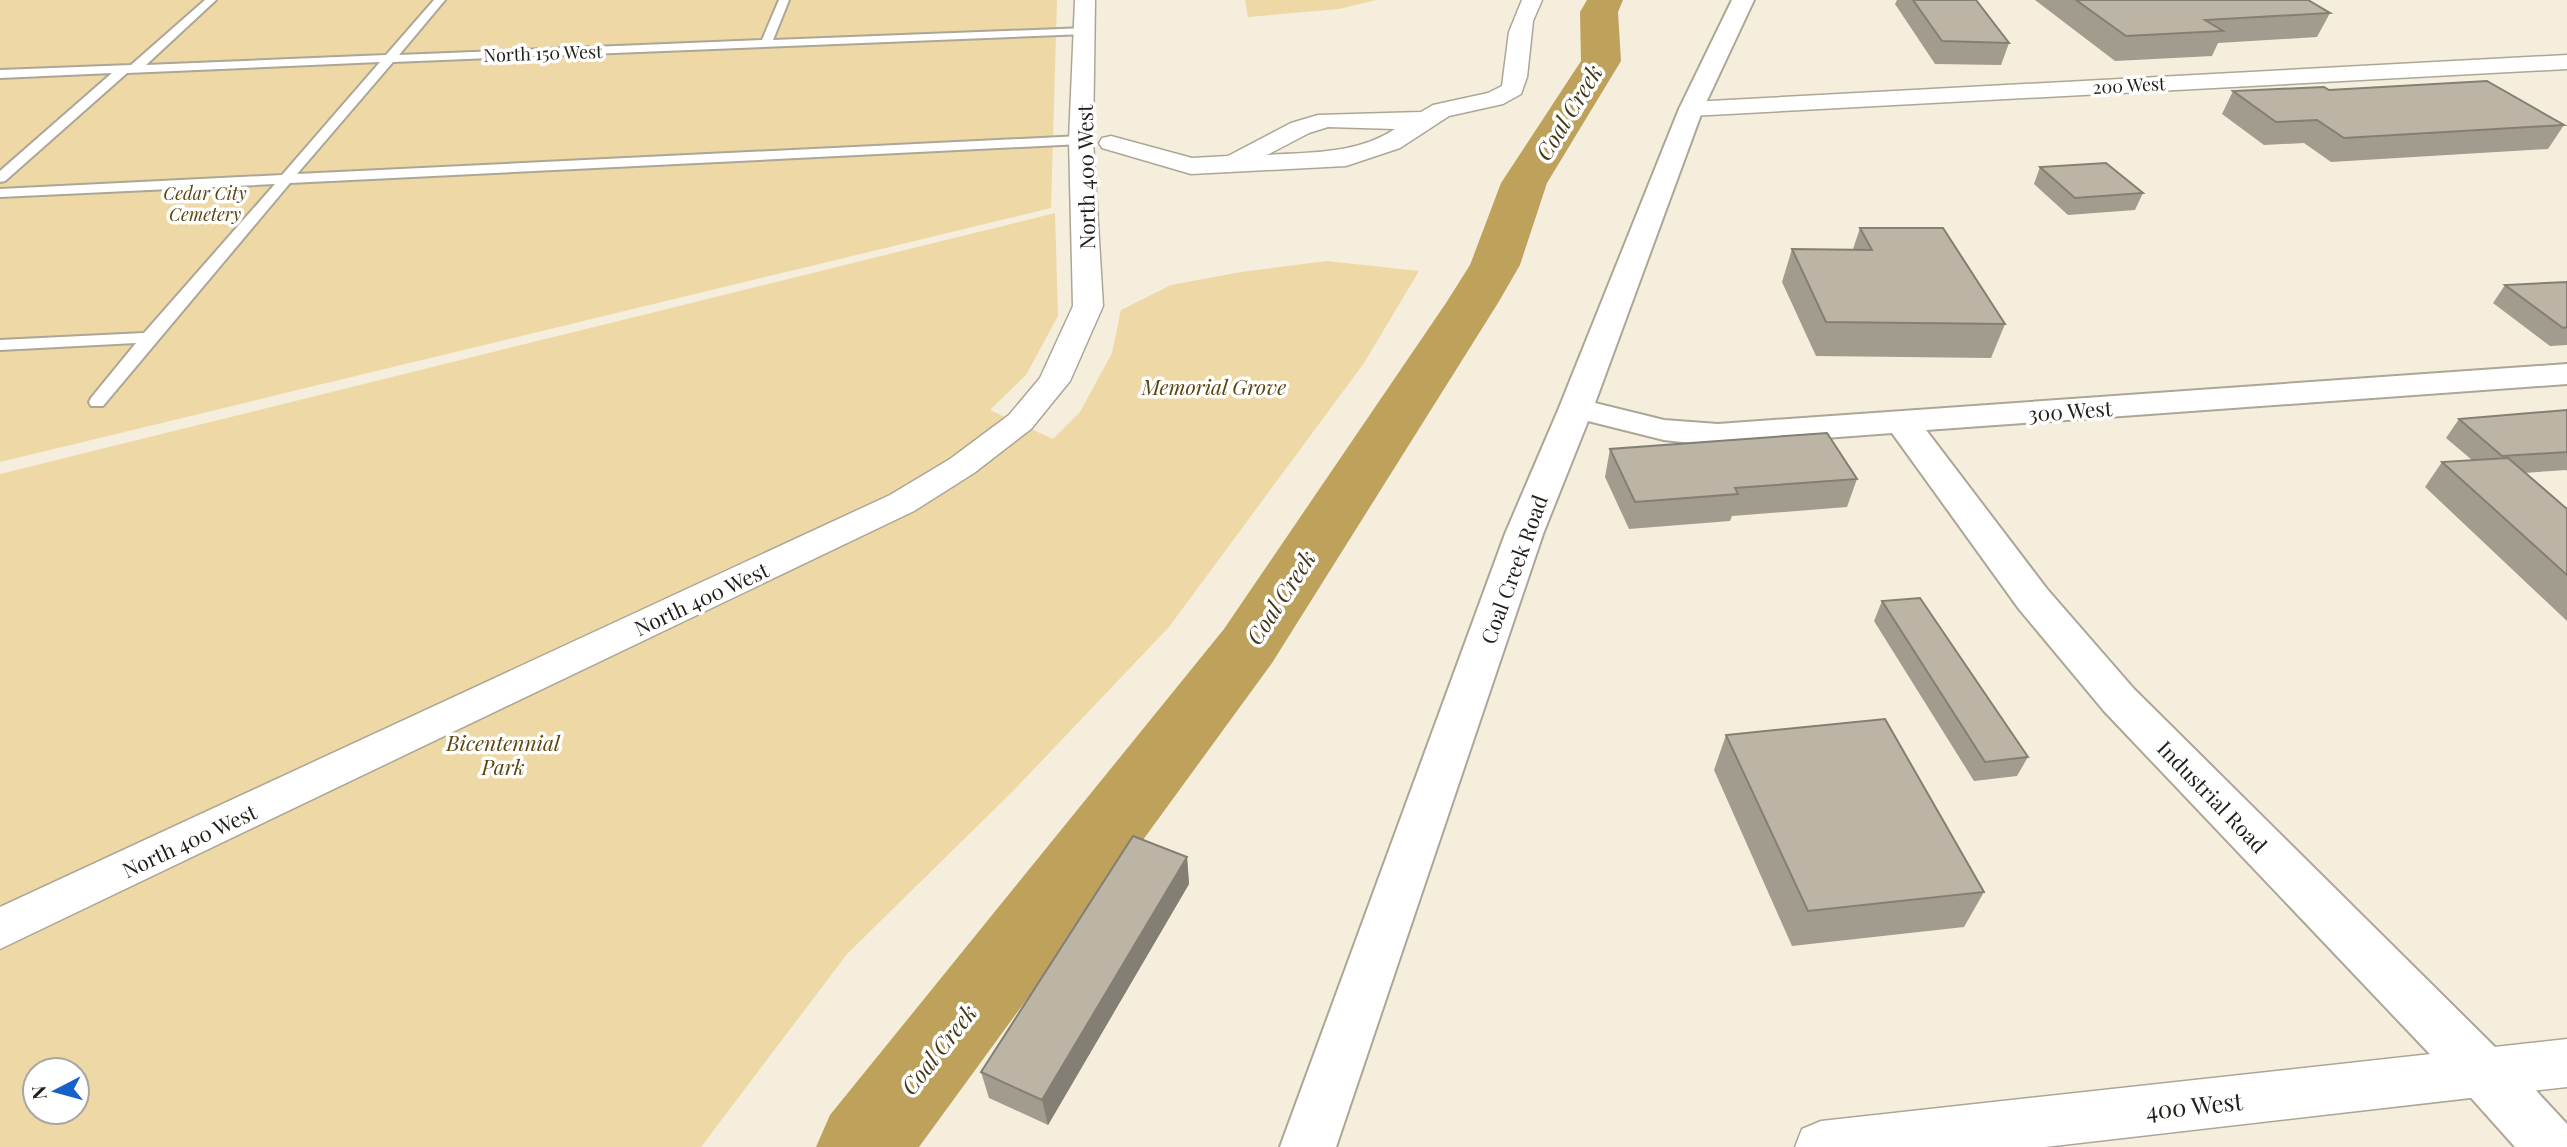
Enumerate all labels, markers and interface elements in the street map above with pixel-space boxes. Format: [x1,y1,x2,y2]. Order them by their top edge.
street label: North 150 West [483,39,603,67]
water label: Coal Creek [1527,58,1609,166]
street label: 200 West [2092,71,2167,99]
street label: North 400 West [1070,104,1100,250]
park label: Cedar City Cemetery [163,181,247,226]
park label: Memorial Grove [1141,372,1286,400]
street label: 300 West [2027,393,2114,427]
street label: Coal Creek Road [1473,491,1553,647]
water label: Coal Creek [1238,544,1322,650]
street label: North 400 West [629,554,773,641]
park label: Bicentennial Park [445,728,561,780]
street label: Industrial Road [2152,734,2274,858]
street label: North 400 West [117,796,261,883]
water label: Coal Creek [893,997,983,1100]
north arrow [21,1056,91,1126]
text: N [24,1084,52,1101]
street label: 400 West [2144,1084,2245,1126]

